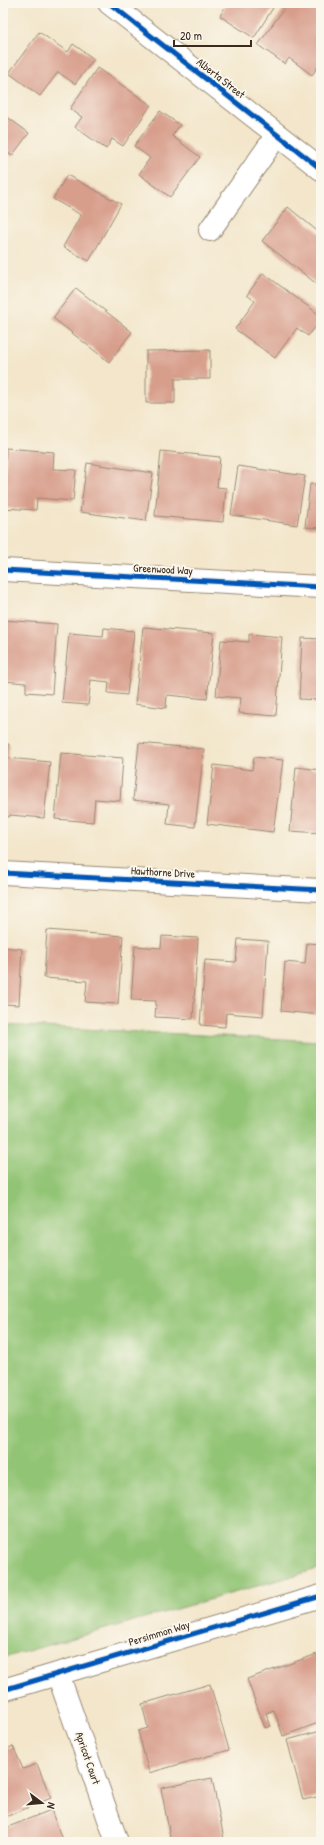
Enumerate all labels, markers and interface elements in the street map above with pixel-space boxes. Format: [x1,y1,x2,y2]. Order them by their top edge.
scale bar [174,22,251,48]
text: 20 m [180,27,202,44]
street label: Alberta Street [194,55,248,101]
street label: Greenwood Way [133,560,194,578]
street label: Hawthorne Drive [131,863,196,881]
street label: Persimmon Way [127,1617,192,1649]
street label: Apricot Court [72,1730,104,1786]
north arrow [22,1783,62,1823]
text: N [44,1801,59,1811]

